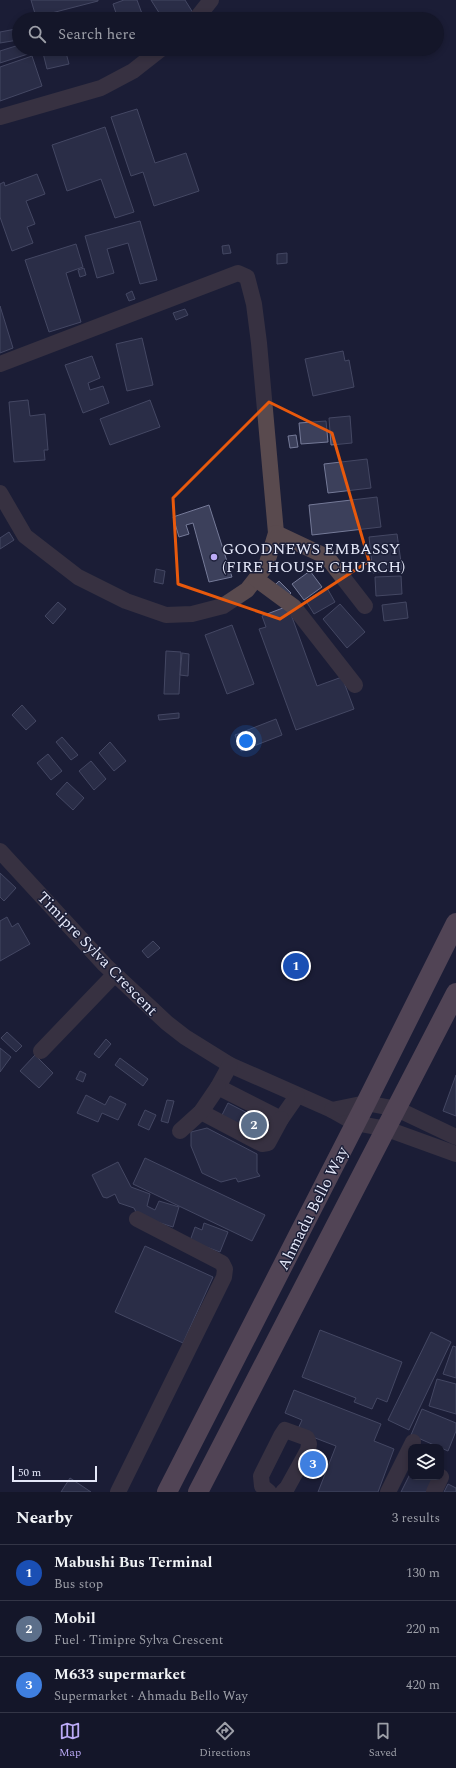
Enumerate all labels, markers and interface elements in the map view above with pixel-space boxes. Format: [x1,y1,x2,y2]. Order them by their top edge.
search box [12,12,444,56]
icon: search [26,23,48,45]
text: Search here [58,23,136,46]
place label: GOODNEWS EMBASSY (FIRE HOUSE CHURCH) [222,537,405,579]
marker: GOODNEWS EMBASSY (FIRE HOUSE CHURCH) [209,552,219,562]
your location [236,731,256,751]
street label: Timipre Sylva Crescent [31,886,164,1022]
pin: 1 [283,951,309,981]
pin: 2 [241,1110,267,1140]
street label: Ahmadu Bello Way [271,1141,355,1274]
map controls [408,1444,444,1480]
button: layers [408,1444,444,1480]
pin: 3 [300,1449,326,1479]
scale bar [12,1464,97,1483]
text: 50 m [18,1464,41,1481]
text: Nearby [16,1505,72,1531]
text: 3 results [392,1508,440,1528]
text: Mabushi Bus Terminal [54,1551,212,1574]
text: 1 [25,1563,33,1583]
text: 130 m [406,1563,440,1583]
text: Bus stop [54,1574,103,1594]
text: Mobil [54,1607,96,1630]
text: 2 [25,1619,33,1639]
text: 220 m [406,1619,440,1639]
text: Fuel · Timipre Sylva Crescent [54,1630,223,1650]
text: M633 supermarket [54,1663,186,1686]
text: 3 [25,1675,33,1695]
text: 420 m [406,1675,440,1695]
text: Supermarket · Ahmadu Bello Way [54,1686,248,1706]
tab: Map [59,1720,81,1761]
tab: Directions [199,1720,251,1761]
tab: Saved [369,1720,397,1761]

